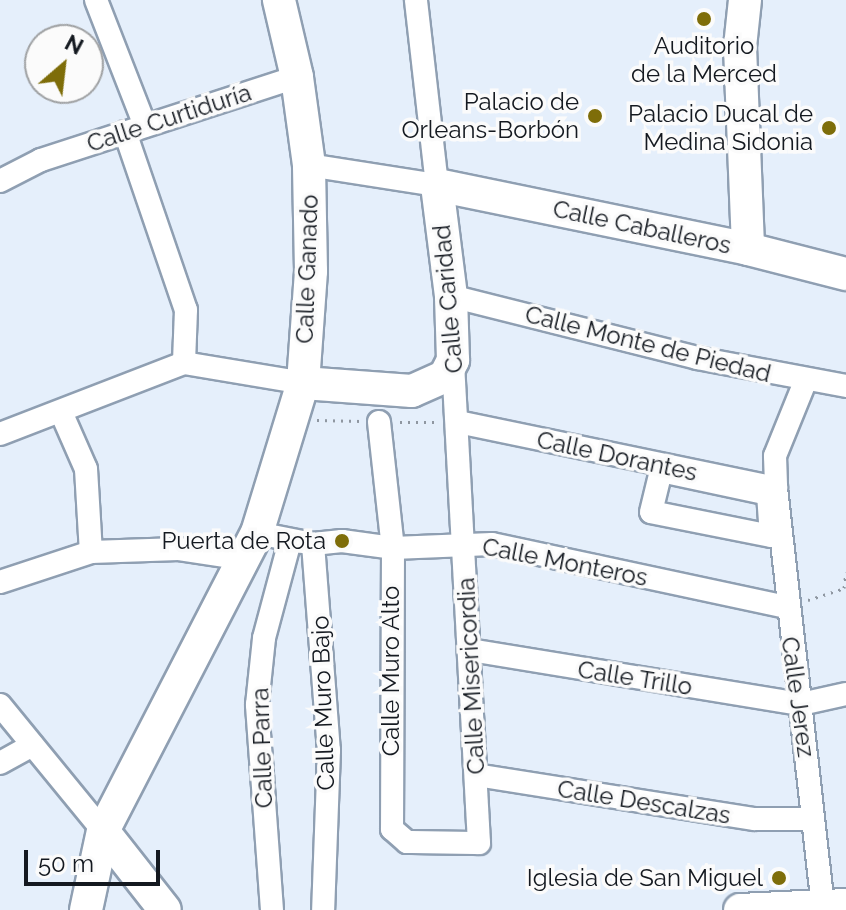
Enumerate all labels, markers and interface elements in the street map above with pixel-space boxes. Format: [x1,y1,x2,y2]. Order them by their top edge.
marker: Auditorio de la Merced [695,10,713,28]
north arrow [24,24,104,104]
text: N [61,29,88,60]
place label: Auditorio de la Merced [631,32,777,88]
street label: Calle Curtiduría [83,78,255,158]
place label: Palacio de Orleans-Borbón [401,88,579,144]
place label: Palacio Ducal de Medina Sidonia [627,100,813,156]
marker: Palacio de Orleans-Borbón [586,107,604,125]
marker: Palacio Ducal de Medina Sidonia [820,119,838,137]
street label: Calle Ganado [290,194,324,344]
street label: Calle Caballeros [550,194,734,260]
street label: Calle Caridad [427,224,469,374]
street label: Calle Monte de Piedad [522,300,774,388]
street label: Calle Dorantes [534,425,700,487]
place label: Puerta de Rota [161,527,326,555]
marker: Puerta de Rota [333,532,351,550]
street label: Calle Monteros [480,532,650,592]
street label: Calle Misericordia [451,577,491,775]
street label: Calle Muro Alto [377,585,405,757]
street label: Calle Muro Bajo [306,615,340,791]
street label: Calle Jerez [775,635,821,759]
street label: Calle Trillo [575,655,695,701]
street label: Calle Parra [246,687,278,809]
street label: Calle Descalzas [555,774,733,830]
scale bar [28,834,164,884]
text: 50 m [38,849,94,878]
place label: Iglesia de San Miguel [527,864,763,892]
marker: Iglesia de San Miguel [770,869,788,887]

